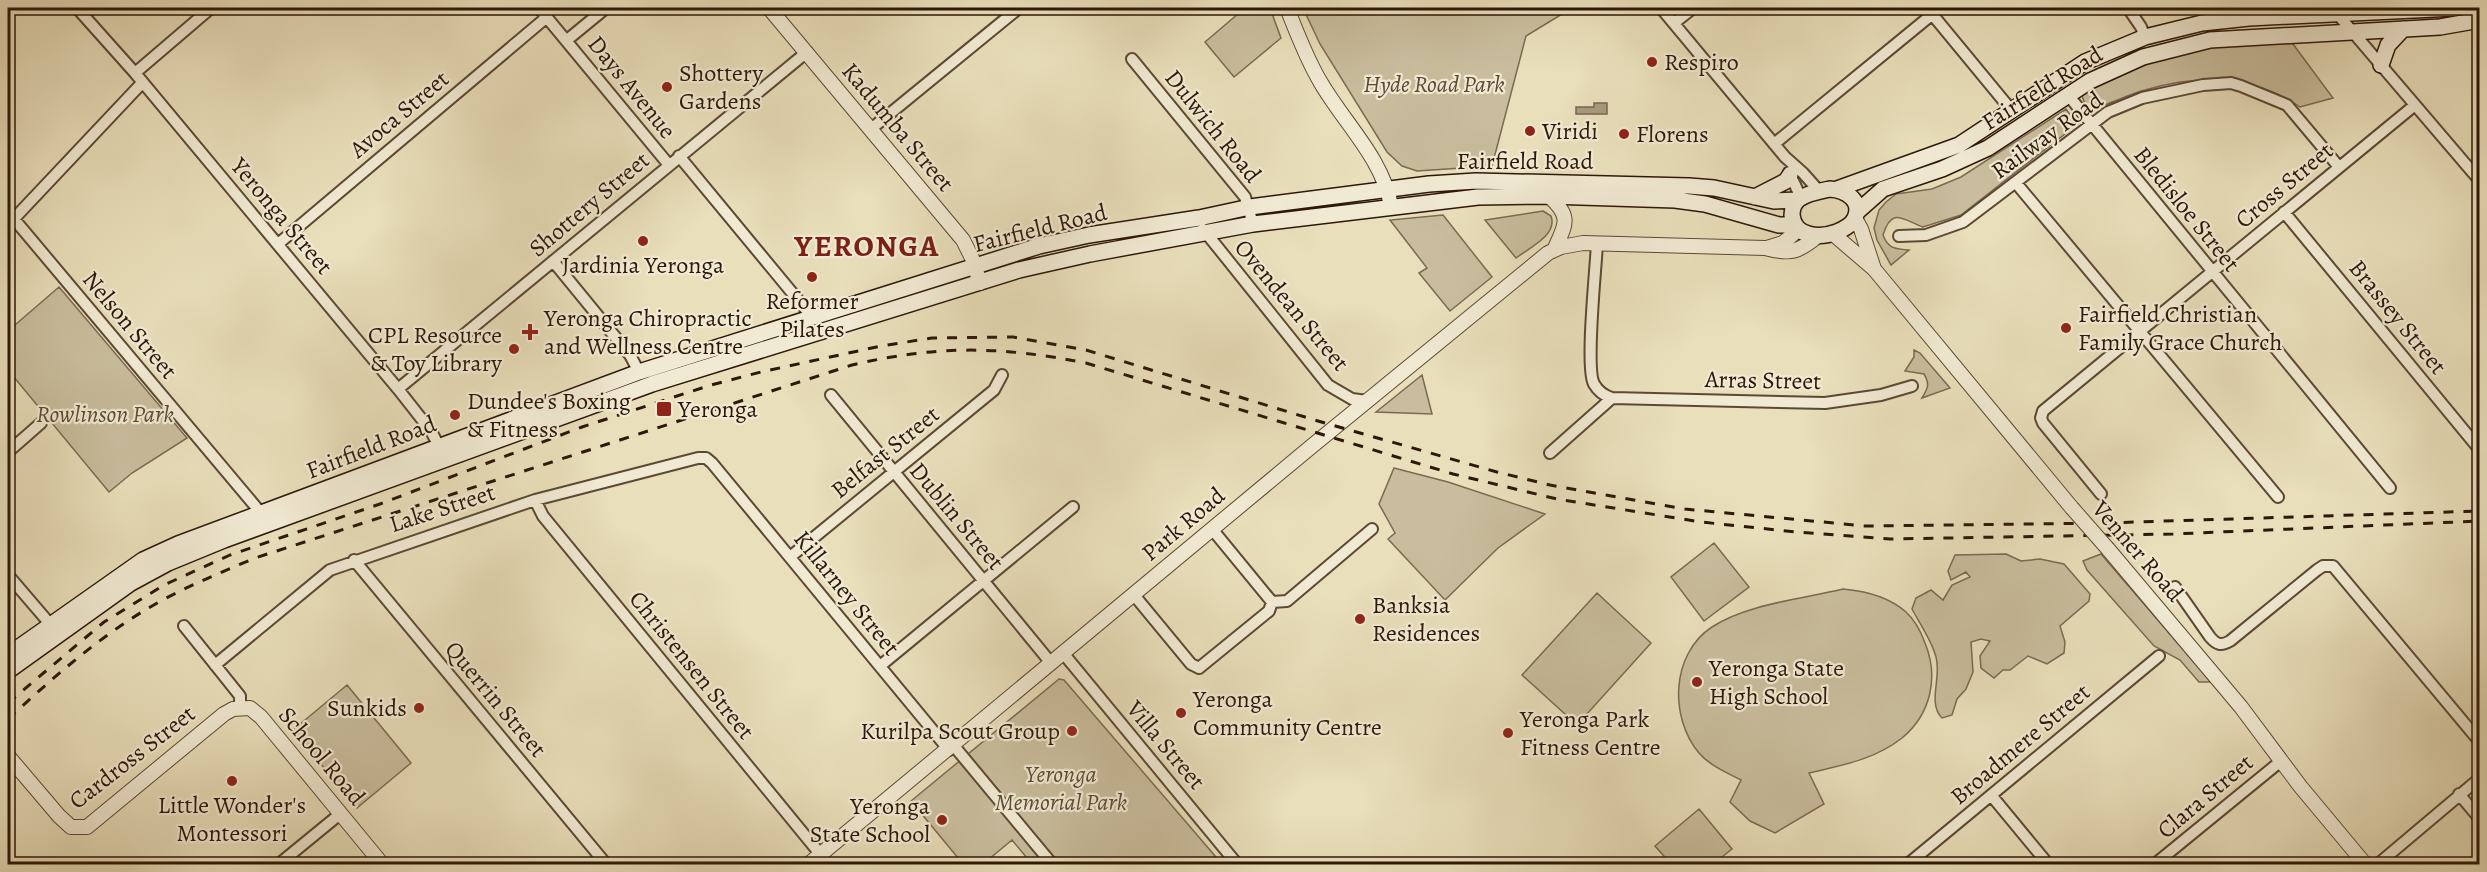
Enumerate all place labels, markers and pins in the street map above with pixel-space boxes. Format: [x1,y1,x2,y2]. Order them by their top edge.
place label: Respiro [1664,46,1739,78]
marker: Respiro [1645,55,1659,69]
place label: Shottery Gardens [679,57,763,117]
marker: Shottery Gardens [660,80,674,94]
place label: Viridi [1541,115,1598,147]
place label: Florens [1636,118,1709,150]
marker: Viridi [1523,124,1537,138]
marker: Florens [1617,127,1631,141]
marker: Jardinia Yeronga [636,234,650,248]
place label: Jardinia Yeronga [562,249,725,281]
marker: Reformer Pilates [805,270,819,284]
place label: Reformer Pilates [765,285,859,345]
place label: Fairfield Christian Family Grace Church [2078,298,2282,358]
place label: Yeronga Chiropractic and Wellness Centre [543,302,752,362]
place label: CPL Resource & Toy Library [368,319,502,379]
marker: Fairfield Christian Family Grace Church [2059,321,2073,335]
marker: Yeronga Chiropractic and Wellness Centre [521,323,539,341]
marker: CPL Resource & Toy Library [507,342,521,356]
place label: Dundee's Boxing & Fitness [467,385,631,445]
place label: Yeronga [677,393,758,425]
marker: Yeronga [655,400,673,418]
marker: Dundee's Boxing & Fitness [448,408,462,422]
place label: Banksia Residences [1372,589,1480,649]
marker: Banksia Residences [1353,612,1367,626]
place label: Yeronga State High School [1708,652,1844,712]
marker: Yeronga State High School [1690,675,1704,689]
place label: Yeronga Community Centre [1192,683,1382,743]
place label: Sunkids [327,692,407,724]
marker: Sunkids [412,701,426,715]
place label: Yeronga Park Fitness Centre [1519,703,1661,763]
marker: Yeronga Community Centre [1174,706,1188,720]
place label: Kurilpa Scout Group [860,715,1060,747]
marker: Kurilpa Scout Group [1065,724,1079,738]
marker: Yeronga Park Fitness Centre [1501,726,1515,740]
marker: Little Wonder's Montessori [225,774,239,788]
place label: Little Wonder's Montessori [158,789,306,849]
place label: Yeronga State School [810,790,931,850]
marker: Yeronga State School [935,813,949,827]

